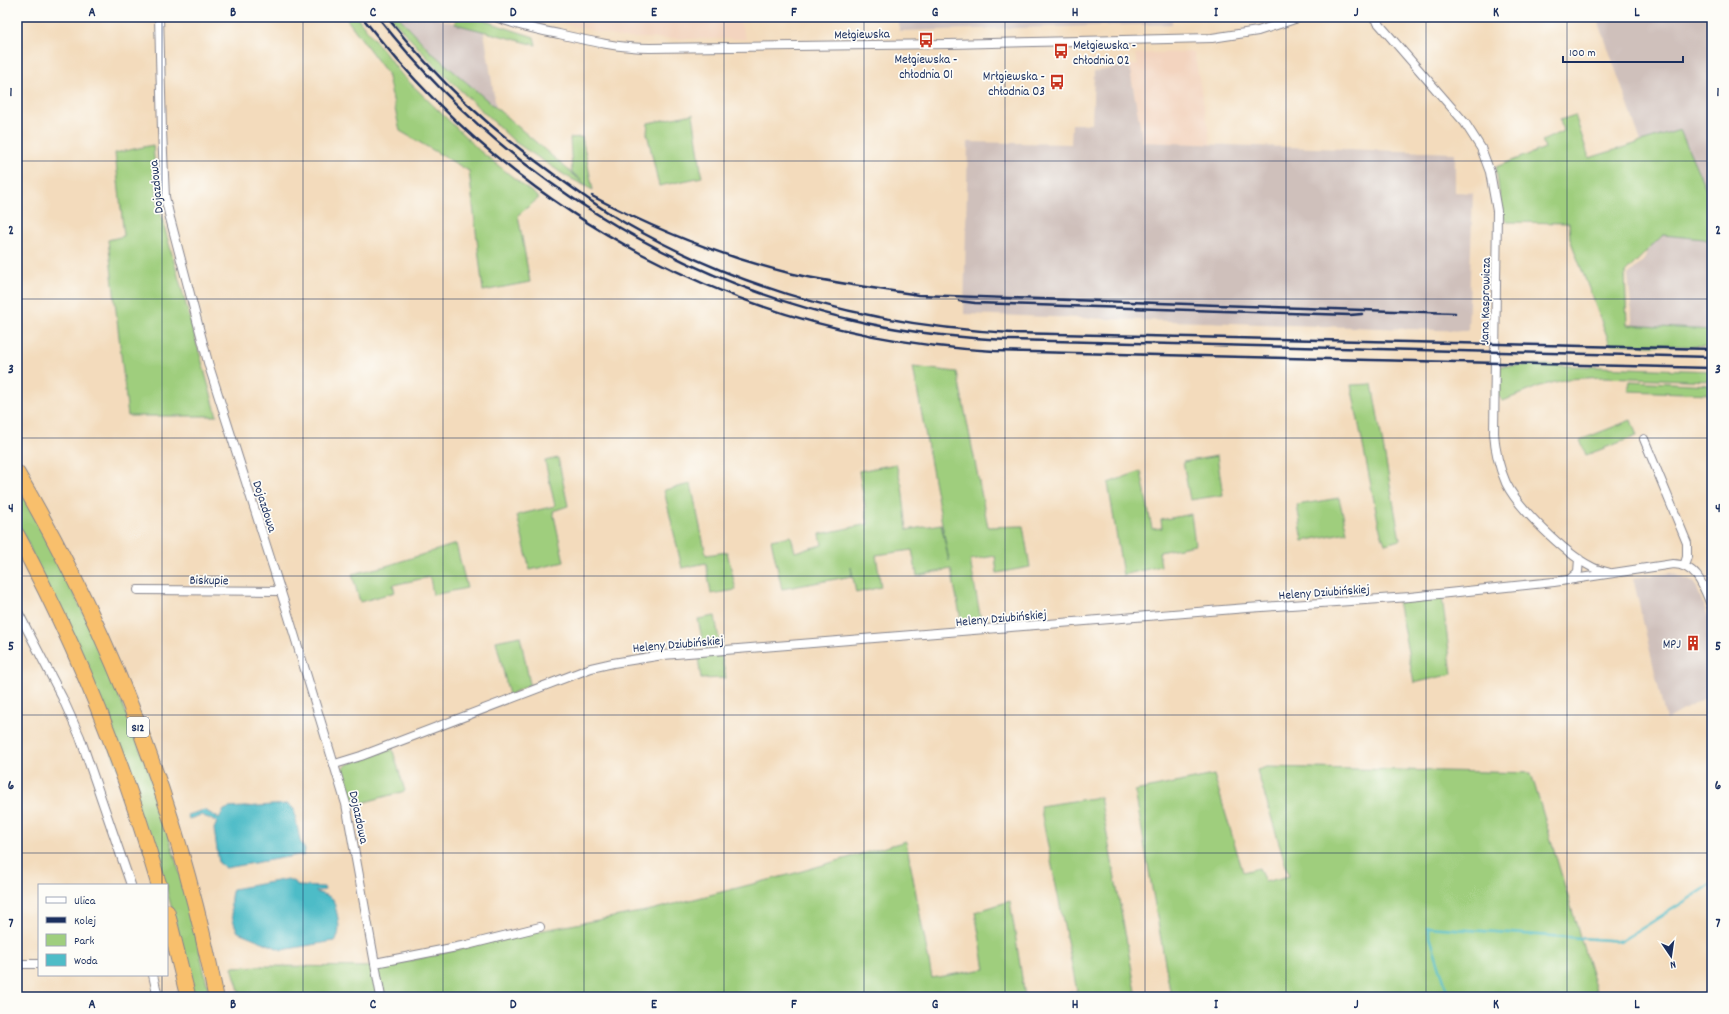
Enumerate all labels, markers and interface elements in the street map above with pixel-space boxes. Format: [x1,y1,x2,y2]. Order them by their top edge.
text: A [88,4,96,23]
text: B [230,4,236,23]
text: C [370,4,377,23]
text: D [510,4,517,23]
text: E [651,4,658,23]
text: F [791,4,797,23]
text: G [932,4,939,23]
text: H [1072,4,1079,23]
text: I [1214,4,1219,23]
text: J [1354,4,1359,23]
text: K [1493,4,1499,23]
text: L [1634,4,1640,23]
street label: Mełgiewska [834,25,891,45]
bus stop icon: Mełgiewska - chłodnia 01 [917,31,935,49]
place label: Mełgiewska - chłodnia 02 [1073,37,1136,71]
scale bar [1563,38,1683,64]
bus stop icon: Mełgiewska - chłodnia 02 [1052,42,1070,60]
text: 100 m [1569,45,1596,62]
place label: Mełgiewska - chłodnia 01 [894,51,958,85]
place label: Mrłgiewska - chłodnia 03 [983,68,1045,102]
bus stop icon: Mrłgiewska - chłodnia 03 [1048,73,1066,91]
text: 1 [10,84,13,103]
text: 1 [1717,84,1720,103]
street label: Dojazdowa [145,158,170,214]
text: 2 [8,222,14,241]
text: 2 [1715,222,1721,241]
street label: Jana Kasprowicza [1476,256,1497,345]
text: 3 [8,361,14,380]
text: 3 [1715,361,1721,380]
street label: Dojazdowa [246,478,281,536]
text: 4 [8,500,14,519]
text: 4 [1715,500,1721,519]
street label: Biskupie [189,572,229,591]
street label: Heleny Dziubińskiej [1278,581,1370,606]
street label: Heleny Dziubińskiej [955,606,1048,633]
street label: Heleny Dziubińskiej [632,632,725,659]
building icon: MPJ [1684,634,1702,652]
place label: MPJ [1663,636,1681,655]
text: 5 [8,638,14,657]
text: 5 [1715,638,1721,657]
road number: S12 [127,717,149,737]
text: 6 [8,777,15,796]
text: 6 [1715,777,1722,796]
street label: Dojazdowa [343,789,373,846]
legend [38,884,168,976]
text: Ulica [74,893,96,910]
text: Kolej [74,913,96,930]
text: 7 [9,915,14,934]
text: 7 [1716,915,1721,934]
text: Park [74,933,95,950]
north arrow [1651,936,1691,976]
text: Woda [74,953,98,970]
text: N [1668,955,1677,972]
text: A [88,996,96,1014]
text: B [230,996,236,1014]
text: C [370,996,377,1014]
text: D [510,996,517,1014]
text: E [651,996,658,1014]
text: F [791,996,797,1014]
text: G [932,996,939,1014]
text: H [1072,996,1079,1014]
text: I [1214,996,1219,1014]
text: J [1354,996,1359,1014]
text: K [1493,996,1499,1014]
text: L [1634,996,1640,1014]

